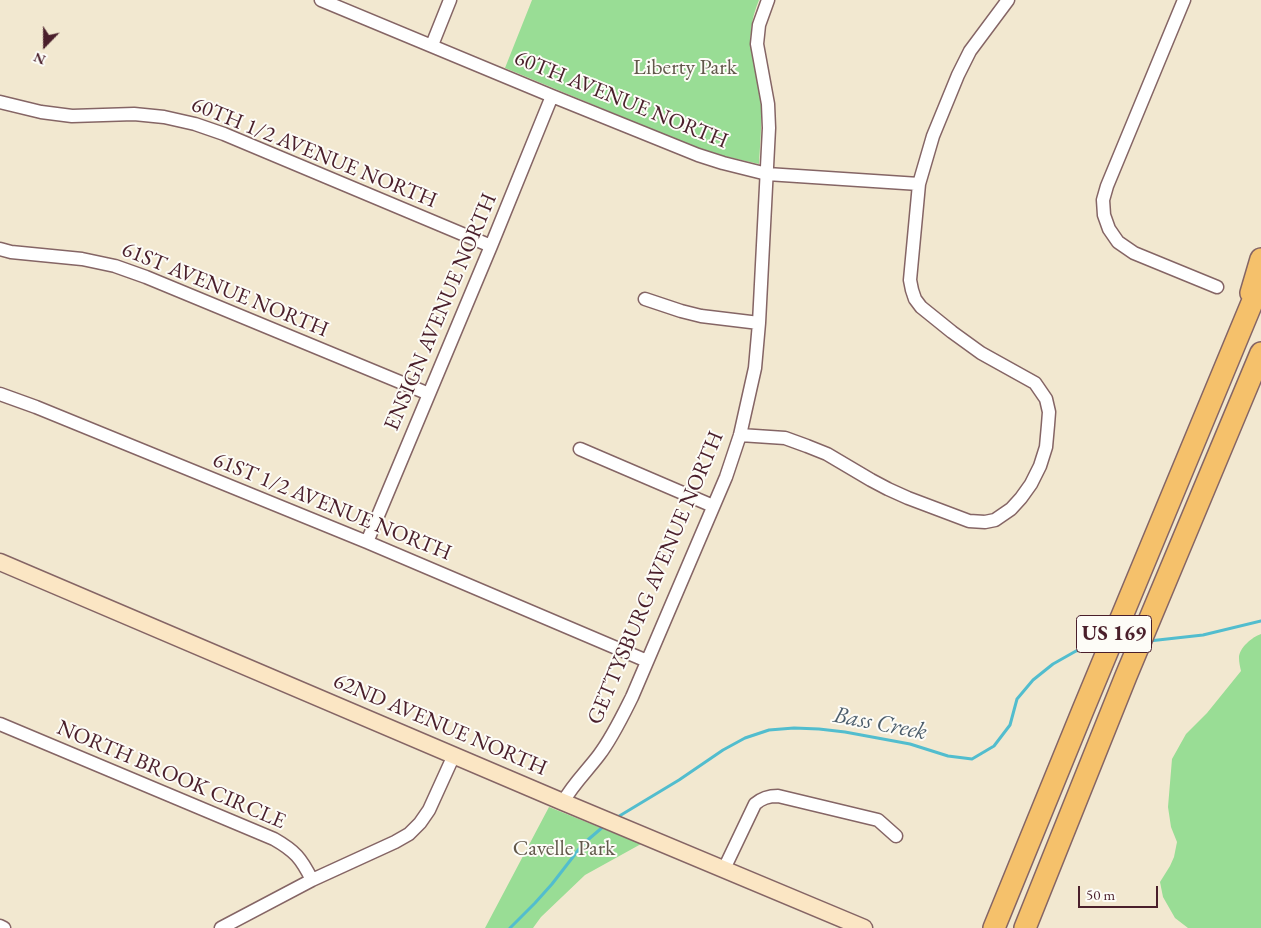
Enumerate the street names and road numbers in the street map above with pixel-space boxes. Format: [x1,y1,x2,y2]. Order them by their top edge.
street label: 60TH AVENUE NORTH [510,45,732,155]
street label: 60TH 1/2 AVENUE NORTH [187,92,441,214]
street label: ENSIGN AVENUE NORTH [379,189,503,435]
street label: 61ST AVENUE NORTH [118,236,332,344]
street label: GETTYSBURG AVENUE NORTH [582,427,730,729]
street label: 61ST 1/2 AVENUE NORTH [209,447,455,567]
road number: US 169 [1076,616,1152,652]
street label: 62ND AVENUE NORTH [329,668,551,782]
street label: NORTH BROOK CIRCLE [53,715,289,835]

